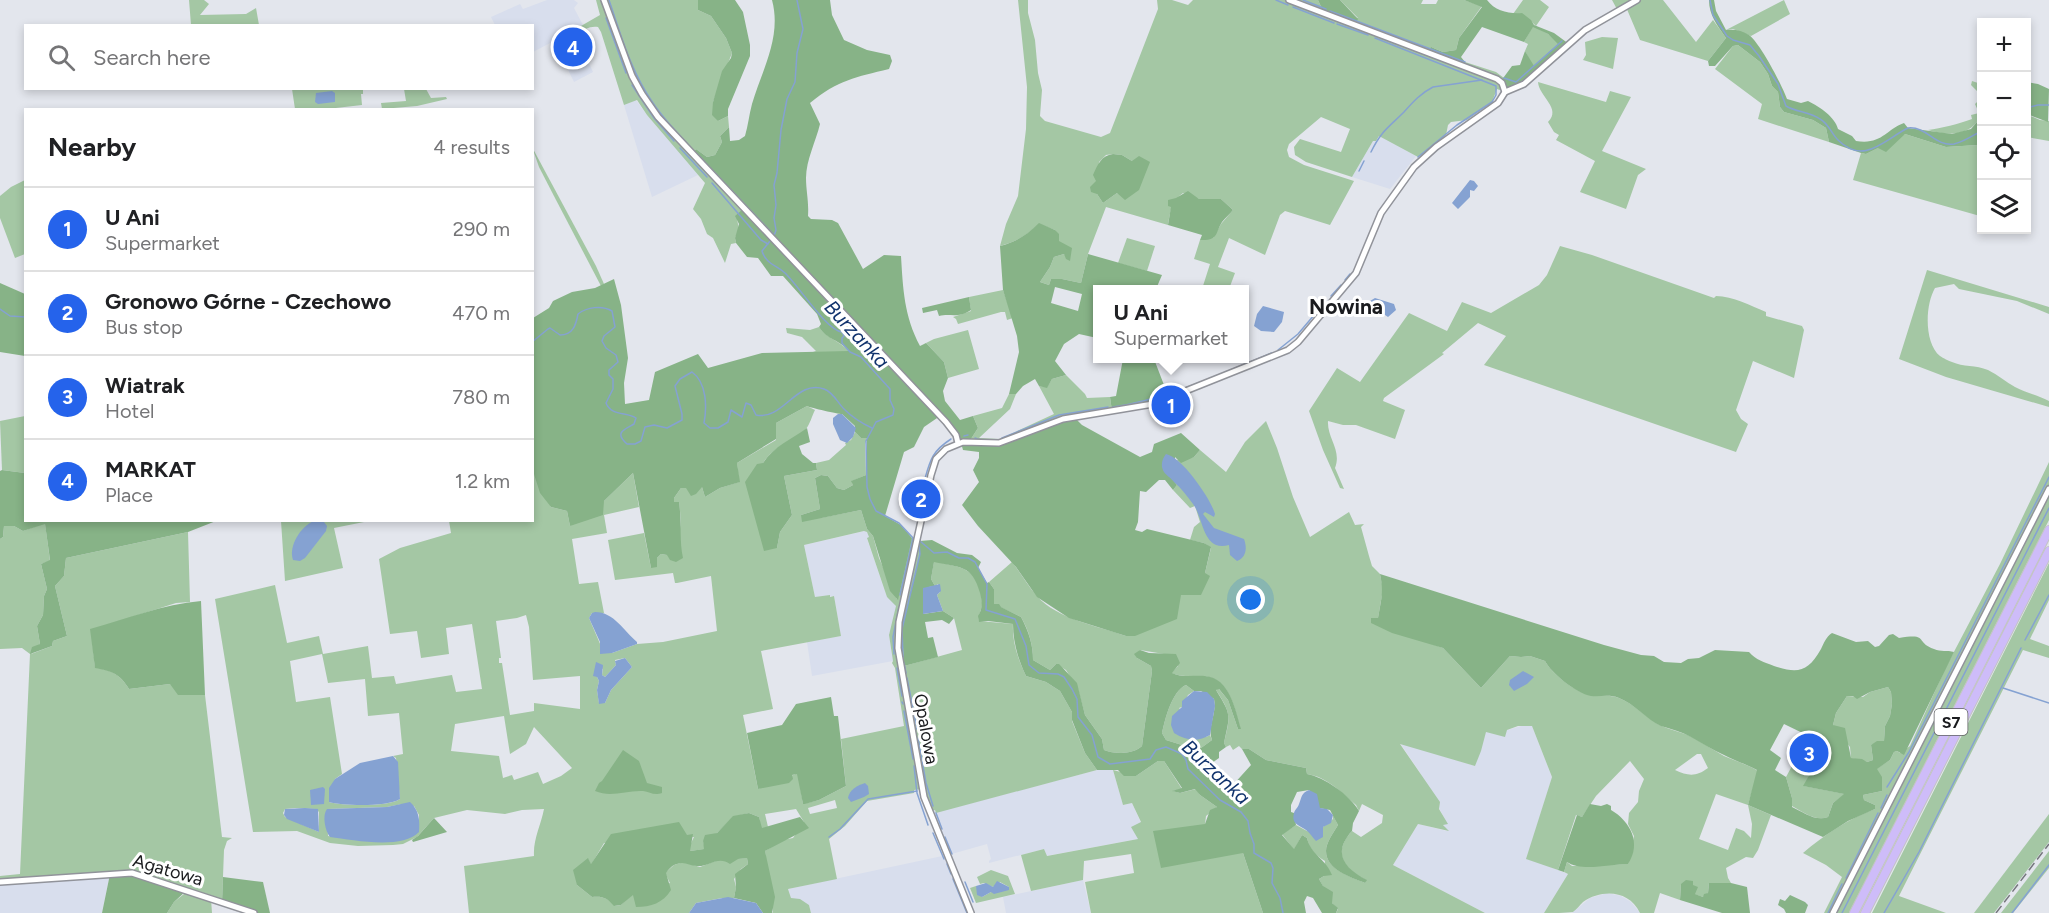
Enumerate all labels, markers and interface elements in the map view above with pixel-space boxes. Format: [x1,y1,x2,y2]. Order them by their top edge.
map controls [1977,18,2031,234]
button: + [1977,18,2031,72]
search box [24,24,534,90]
pin: 4 [554,24,592,70]
icon: search [45,41,78,74]
text: Search here [93,44,211,71]
button: − [1977,72,2031,126]
button: locate [1977,126,2031,180]
text: Nearby [48,131,136,163]
text: 4 results [433,135,510,159]
button: layers [1977,180,2031,234]
text: U Ani [105,204,160,231]
text: 1 [63,217,72,241]
text: 290 m [453,217,510,241]
text: Supermarket [105,231,220,255]
popup [1093,285,1249,363]
text: Gronowo Górne - Czechowo [105,288,391,315]
district label: Nowina [1309,294,1383,319]
water label: Burzanka [820,295,895,373]
text: U Ani [1114,299,1168,326]
text: 2 [62,301,73,325]
text: 470 m [452,301,510,325]
text: Bus stop [105,315,183,339]
text: Supermarket [1114,326,1228,350]
text: Wiatrak [105,372,185,399]
pin: 1 [1152,382,1190,428]
text: 3 [62,385,73,409]
text: 780 m [452,385,510,409]
text: Hotel [105,399,154,423]
text: MARKAT [105,456,196,483]
text: 4 [61,469,74,493]
text: 1.2 km [455,469,510,493]
pin: 2 [902,476,940,522]
text: Place [105,483,153,507]
your location [1236,585,1265,614]
street label: Opalowa [909,692,943,766]
road number: S7 [1934,709,1968,735]
pin: 3 [1790,730,1828,776]
water label: Burzanka [1177,735,1255,810]
street label: Agatowa [130,850,206,890]

